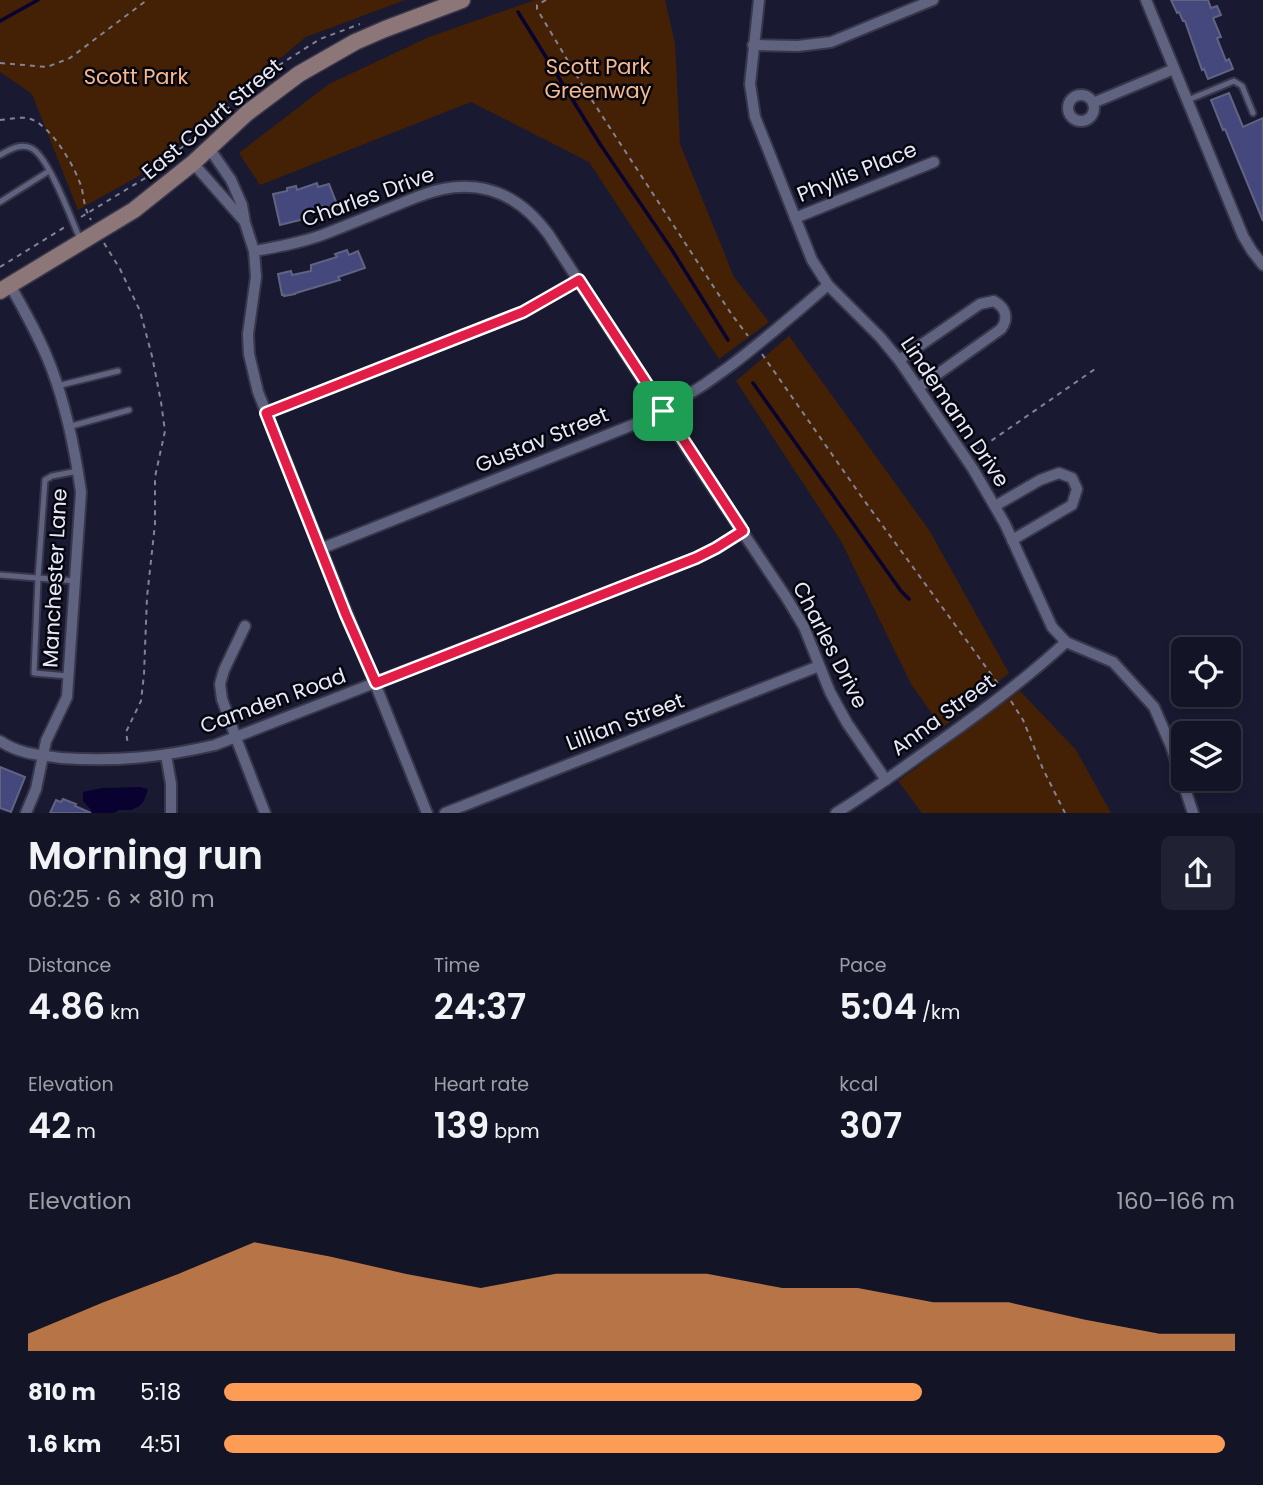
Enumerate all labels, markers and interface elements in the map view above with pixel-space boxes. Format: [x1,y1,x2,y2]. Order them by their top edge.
street label: East Court Street [135,51,288,186]
park label: Scott Park Greenway [545,52,652,105]
park label: Scott Park [84,62,188,91]
street label: Phyllis Place [793,134,921,209]
street label: Charles Drive [298,159,438,234]
street label: Lindemann Drive [894,331,1017,493]
pin [633,381,693,441]
icon: arrive [644,392,682,430]
street label: Gustav Street [471,400,613,479]
street label: Manchester Lane [35,487,74,668]
street label: Charles Drive [786,576,875,713]
map controls [1171,637,1241,791]
button: locate [1171,637,1241,707]
street label: Camden Road [196,661,350,740]
street label: Anna Street [885,667,1001,762]
street label: Lillian Street [562,686,688,757]
button: layers [1171,721,1241,791]
text: Morning run [28,829,263,882]
button: share [1161,836,1235,910]
text: 06:25 · 6 × 810 m [28,883,215,915]
text: Distance [28,952,111,979]
text: Time [434,952,480,979]
text: Pace [839,952,887,979]
text: 4.86 [28,982,105,1031]
text: 24:37 [434,982,526,1031]
text: 5:04 [839,982,917,1031]
text: km [105,999,140,1026]
text: /km [917,999,960,1026]
text: Elevation [28,1071,114,1098]
text: Heart rate [434,1071,529,1098]
text: kcal [839,1071,878,1098]
text: 42 [28,1101,71,1150]
text: 139 [434,1101,489,1150]
text: 307 [839,1101,902,1150]
text: m [71,1118,96,1145]
text: bpm [489,1118,540,1145]
text: Elevation [28,1185,132,1217]
text: 160–166 m [1117,1185,1235,1217]
text: 810 m [28,1376,96,1408]
text: 5:18 [140,1376,181,1408]
text: 1.6 km [28,1428,101,1460]
text: 4:51 [140,1428,181,1460]

